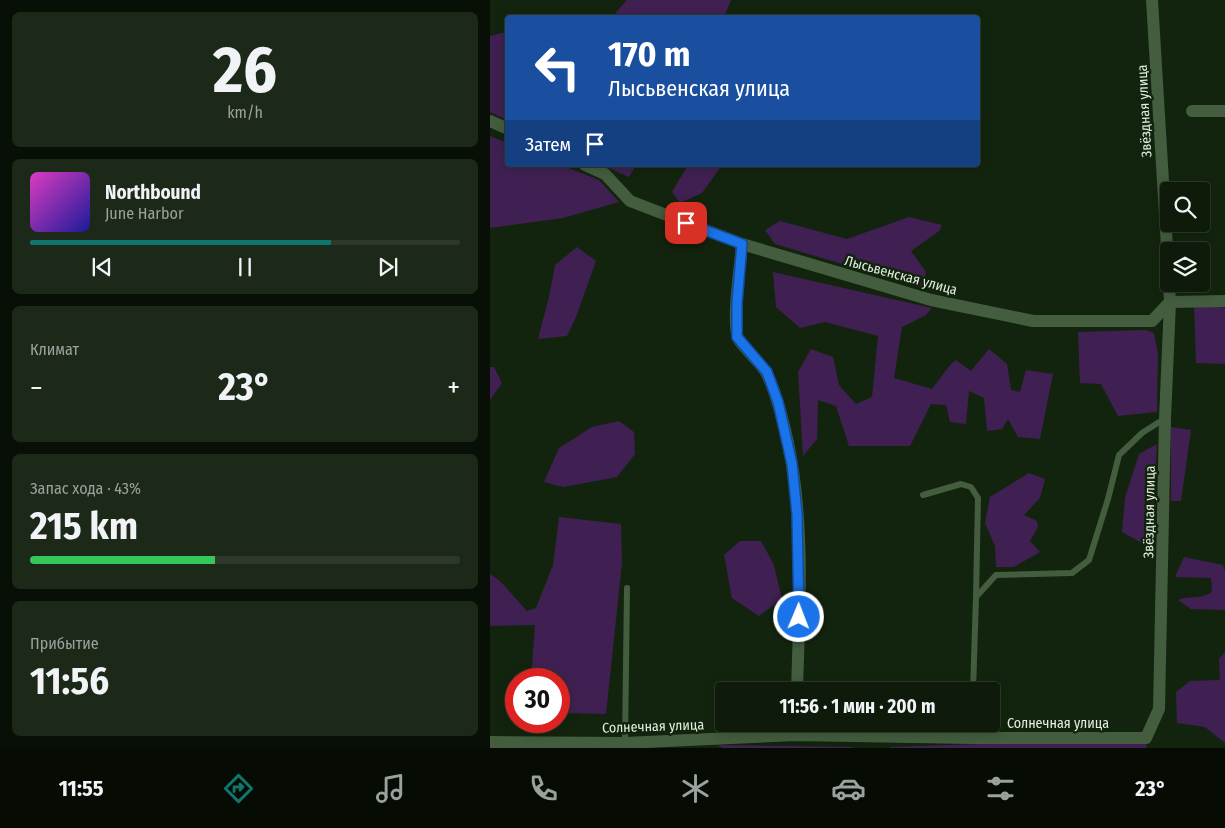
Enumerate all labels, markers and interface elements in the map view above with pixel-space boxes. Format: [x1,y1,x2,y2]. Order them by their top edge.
text: 26 [213,31,277,109]
text: 170 m [608,33,691,75]
icon: left [525,35,590,100]
street label: Звёздная улица [1134,64,1155,158]
text: Лысьвенская улица [608,75,790,102]
text: km/h [227,103,263,122]
icon: arrive [581,130,609,158]
text: Затем [525,133,571,156]
text: Northbound [105,181,201,204]
map controls [1160,182,1210,292]
button: search [1160,182,1210,232]
pin [665,202,707,244]
text: June Harbor [105,204,183,223]
icon: arrive [672,209,700,237]
button: layers [1160,242,1210,292]
street label: Лысьвенская улица [843,252,959,299]
icon: previous [88,253,116,281]
icon: pause [231,253,259,281]
icon: next [374,253,402,281]
text: Климат [30,340,79,359]
text: 23° [218,364,272,410]
text: − [30,371,43,404]
text: + [447,371,460,404]
street label: Звёздная улица [1140,465,1159,559]
text: Запас хода · 43% [30,479,141,498]
text: 215 km [30,503,138,549]
position arrow [772,590,824,642]
text: Прибытие [30,634,99,653]
text: 11:56 [30,658,109,704]
speed limit sign: 30 [505,668,570,733]
text: 11:56 · 1 мин · 200 m [780,695,935,718]
street label: Солнечная улица [1007,715,1109,732]
street label: Солнечная улица [602,716,705,737]
icon: directions [221,771,256,806]
icon: music [373,771,408,806]
icon: phone [526,771,561,806]
icon: climate [678,771,713,806]
icon: car [831,771,866,806]
icon: filters [983,771,1018,806]
text: 11:55 [59,775,104,802]
text: 23° [1135,775,1166,802]

